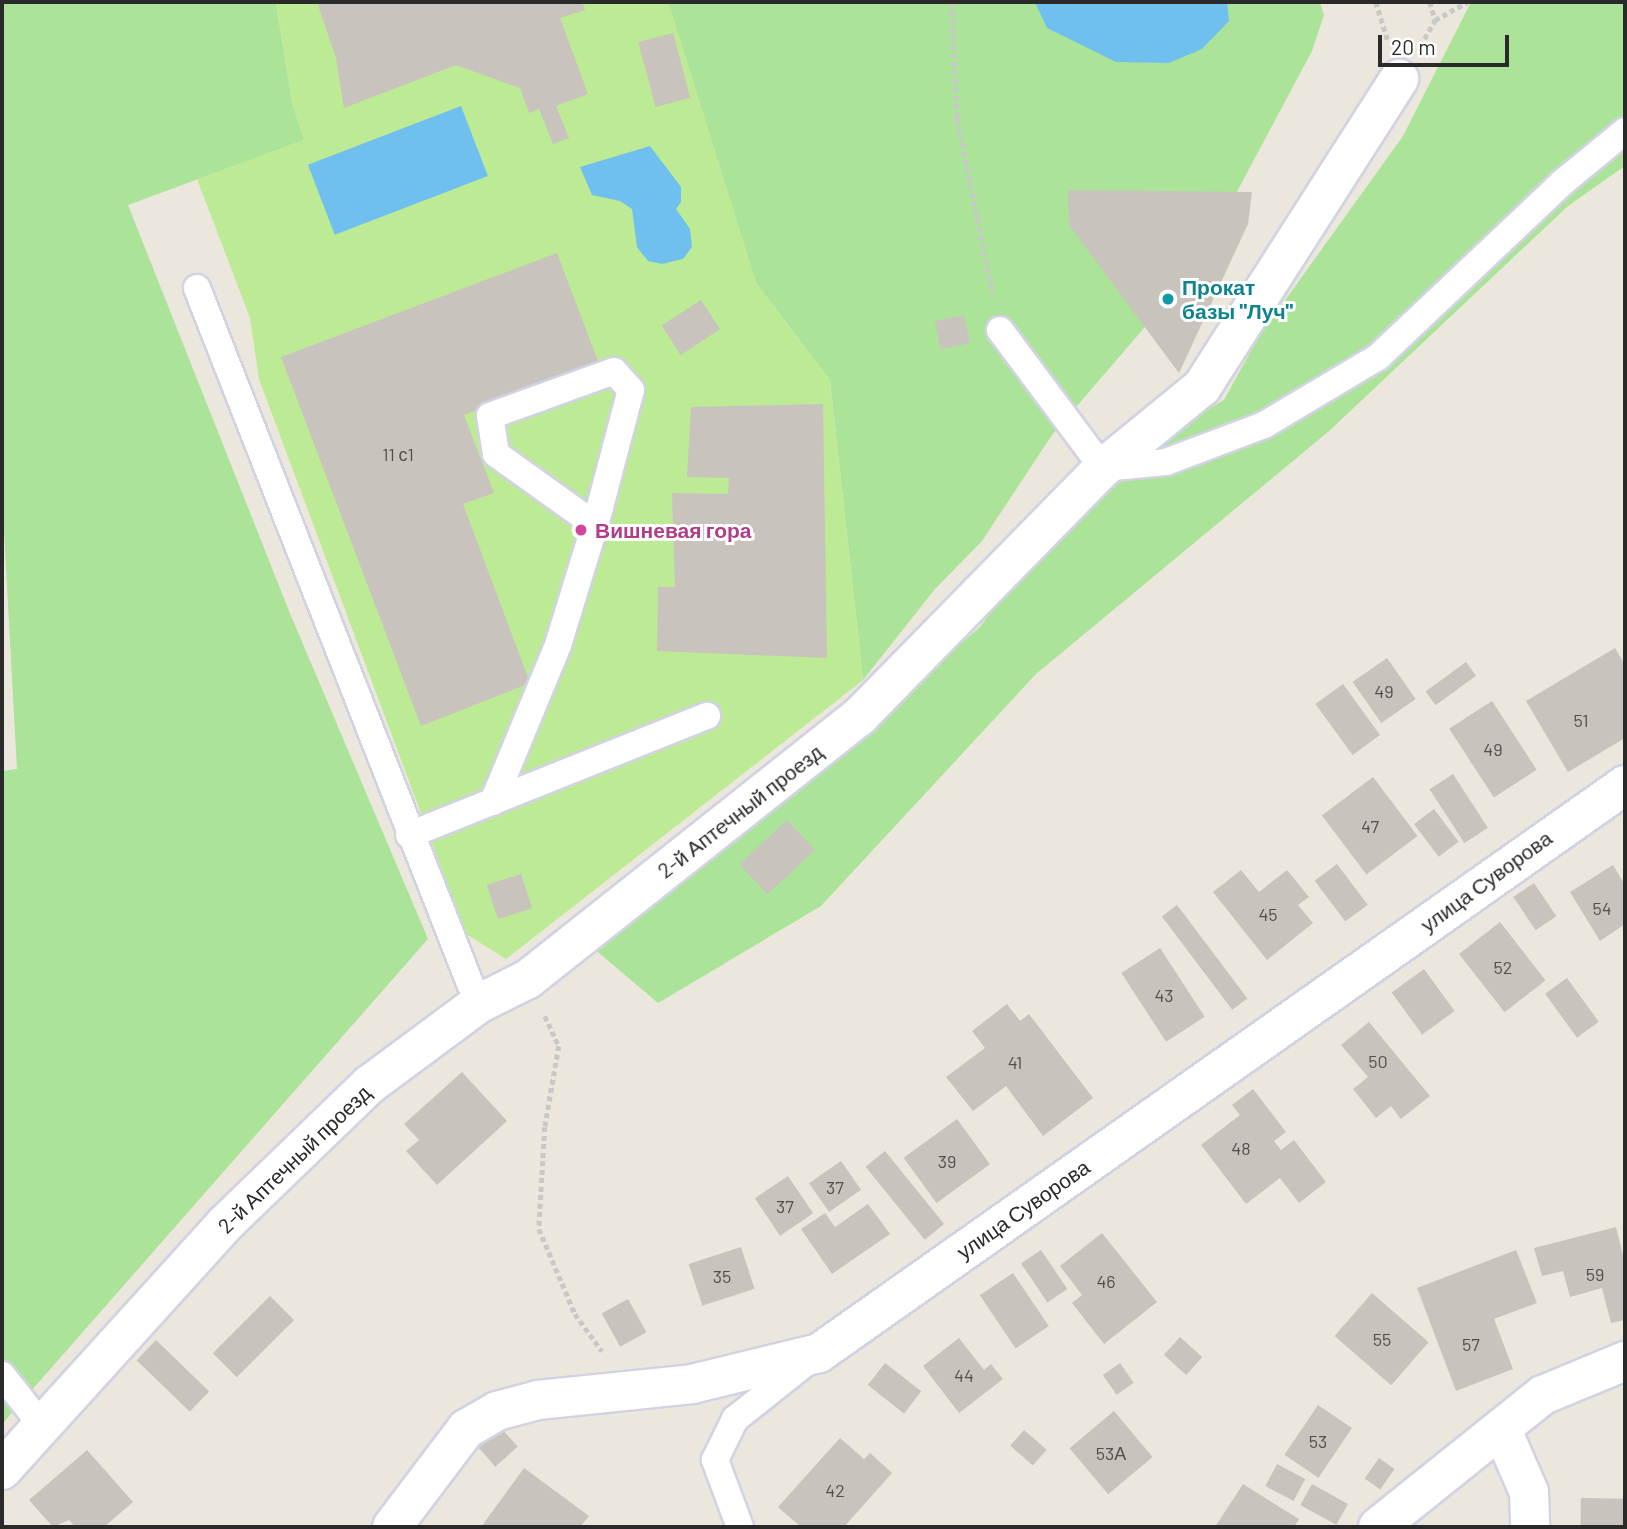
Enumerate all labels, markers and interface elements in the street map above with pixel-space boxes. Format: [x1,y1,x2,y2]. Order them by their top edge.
scale bar [1382,21,1513,65]
text: 20 m [1391,34,1436,59]
place label: Прокат базы "Луч" [1182,274,1293,324]
marker: Прокат базы "Луч" [1160,291,1176,307]
house number: 11 с1 [382,443,414,465]
place label: Вишневая гора [595,517,752,543]
marker: Вишневая гора [573,522,589,538]
house number: 49 [1374,680,1394,702]
house number: 51 [1573,709,1589,731]
house number: 49 [1483,738,1503,760]
street label: 2-й Аптечный проезд [653,739,827,883]
house number: 47 [1361,815,1379,837]
street label: улица Суворова [1415,825,1557,937]
house number: 54 [1592,897,1612,919]
house number: 45 [1258,903,1278,925]
house number: 52 [1494,956,1512,978]
house number: 43 [1154,984,1174,1006]
house number: 50 [1368,1050,1388,1072]
house number: 41 [1008,1051,1022,1073]
street label: 2-й Аптечный проезд [213,1080,375,1238]
house number: 48 [1231,1137,1251,1159]
house number: 39 [938,1150,956,1172]
street label: улица Суворова [952,1154,1094,1264]
house number: 37 [826,1176,844,1198]
house number: 37 [776,1195,794,1217]
house number: 59 [1586,1263,1604,1285]
house number: 35 [713,1265,731,1287]
house number: 46 [1096,1270,1116,1292]
house number: 55 [1373,1328,1391,1350]
house number: 57 [1462,1333,1480,1355]
house number: 44 [954,1364,974,1386]
house number: 53 [1309,1430,1327,1452]
house number: 53А [1096,1442,1126,1464]
house number: 42 [825,1479,845,1501]

